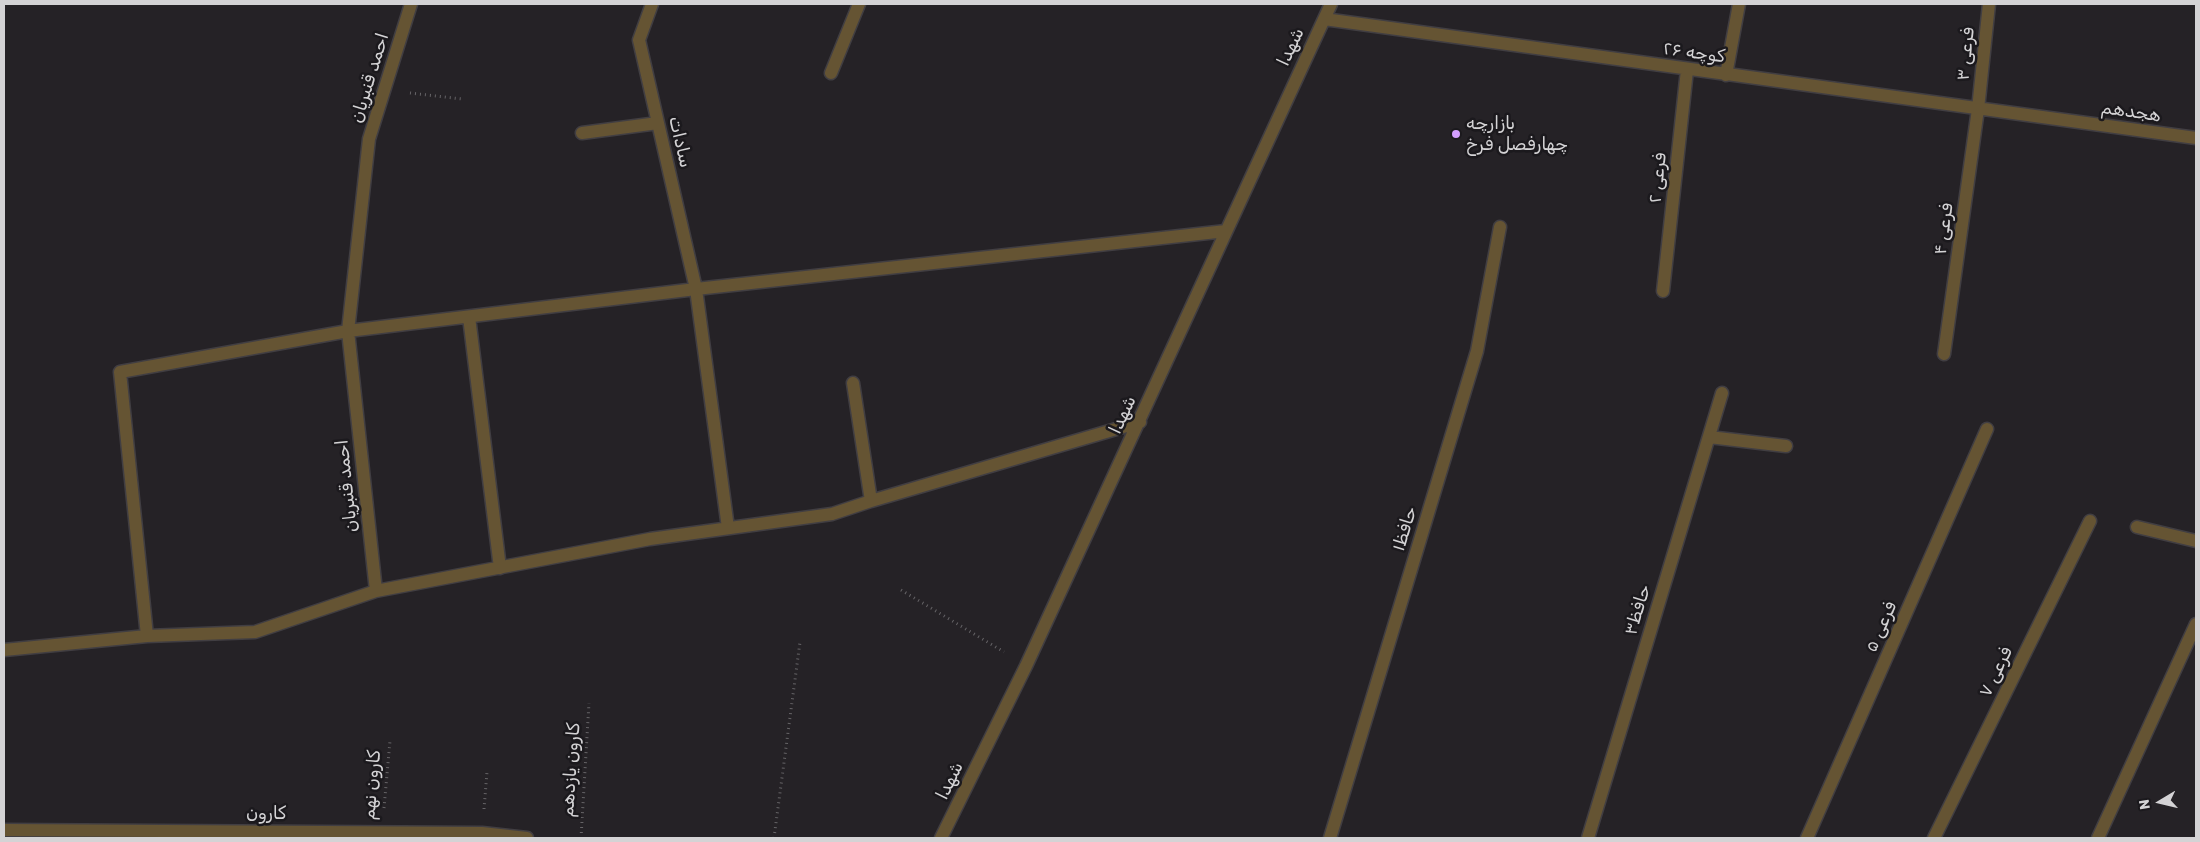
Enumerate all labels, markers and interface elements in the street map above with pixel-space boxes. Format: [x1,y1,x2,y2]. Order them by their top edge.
street label: شهدا [1273,24,1309,70]
street label: فرعی ۳ [1952,26,1980,82]
street label: احمد قنبریان [346,30,394,126]
street label: کوچه ۲۶ [1662,38,1726,68]
street label: هجدهم [2100,97,2162,127]
place label: بازارچه چهارفصل فرخ [1466,113,1568,156]
street label: سادات [664,114,696,170]
marker: بازارچه چهارفصل فرخ [1450,128,1462,140]
street label: فرعی ۲ [1645,152,1671,204]
street label: فرعی ۴ [1930,202,1958,256]
street label: شهدا [1105,392,1141,438]
street label: احمد قنبریان [331,439,363,533]
street label: حافظ۱ [1388,504,1422,554]
street label: حافظ۳ [1620,582,1656,638]
street label: فرعی ۵ [1860,598,1902,656]
street label: فرعی ۷ [1975,643,2017,701]
street label: کارون یازدهم [557,722,585,818]
street label: کارون نهم [358,749,386,821]
street label: شهدا [932,758,968,804]
north arrow [2135,777,2185,827]
text: N [2136,798,2154,811]
street label: کارون [246,803,286,825]

